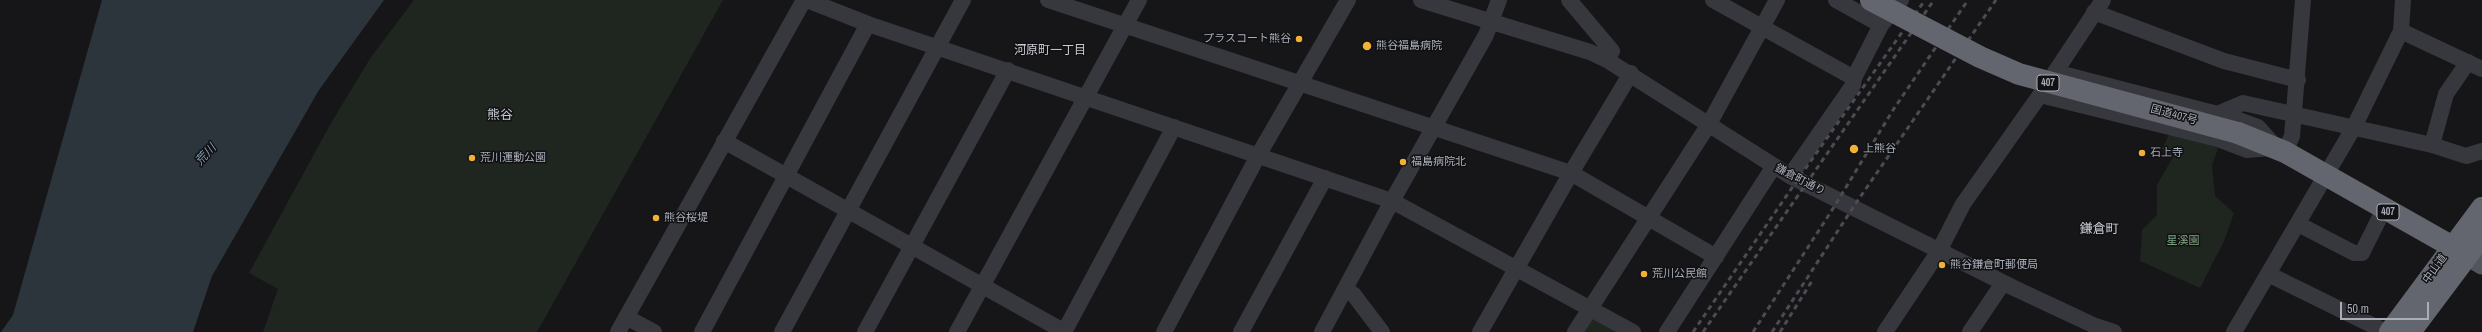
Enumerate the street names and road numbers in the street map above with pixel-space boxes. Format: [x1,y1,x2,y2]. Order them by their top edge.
road number: 407 [2037,75,2059,91]
street label: 国道407号 [2149,102,2199,128]
street label: 鎌倉町通り [1773,162,1827,198]
road number: 407 [2377,204,2399,220]
street label: 中山道 [2420,252,2450,286]

